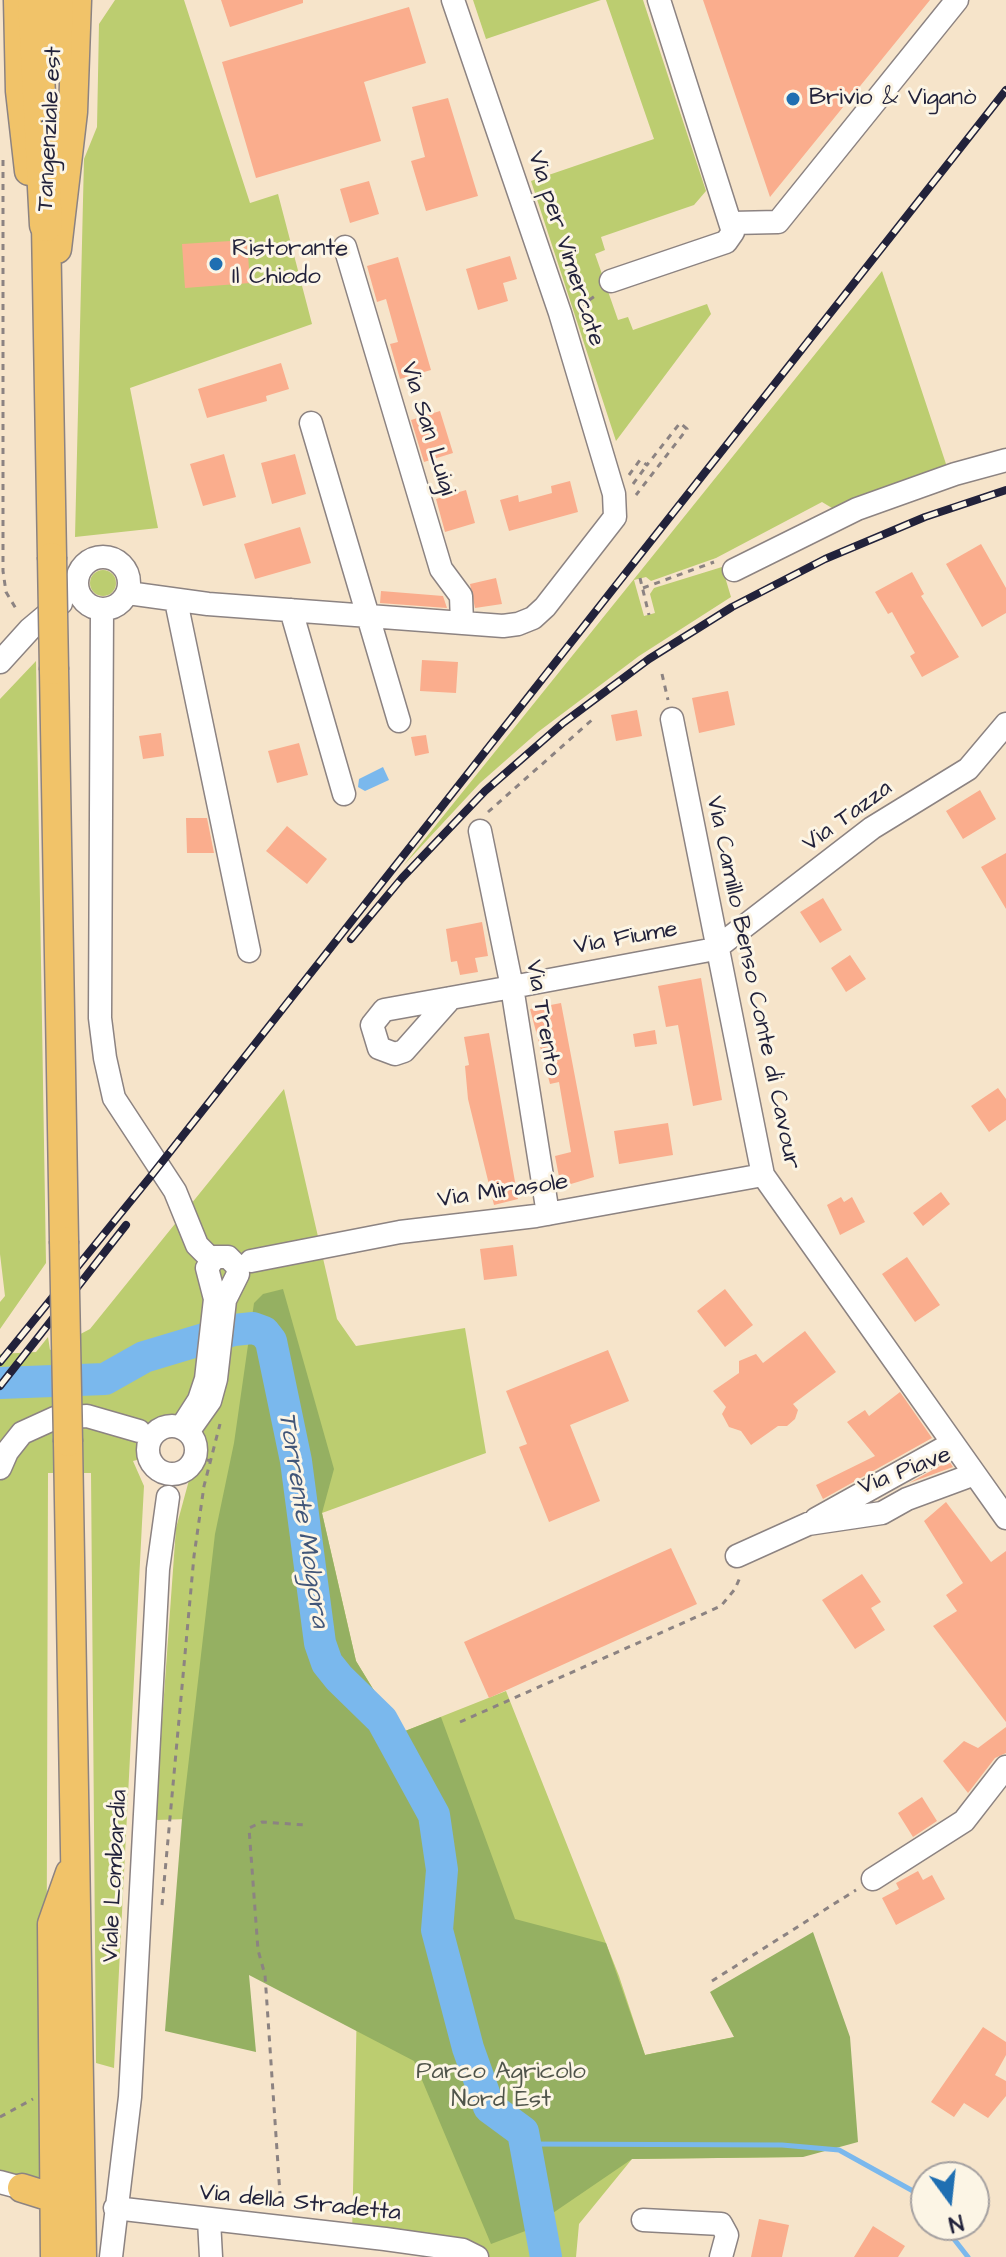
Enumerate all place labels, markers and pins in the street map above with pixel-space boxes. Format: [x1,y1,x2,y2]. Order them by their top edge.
place label: Brivio & Viganò [809,85,977,113]
marker: Brivio & Viganò [784,90,802,108]
place label: Ristorante Il Chiodo [232,236,348,292]
marker: Ristorante Il Chiodo [207,255,225,273]

